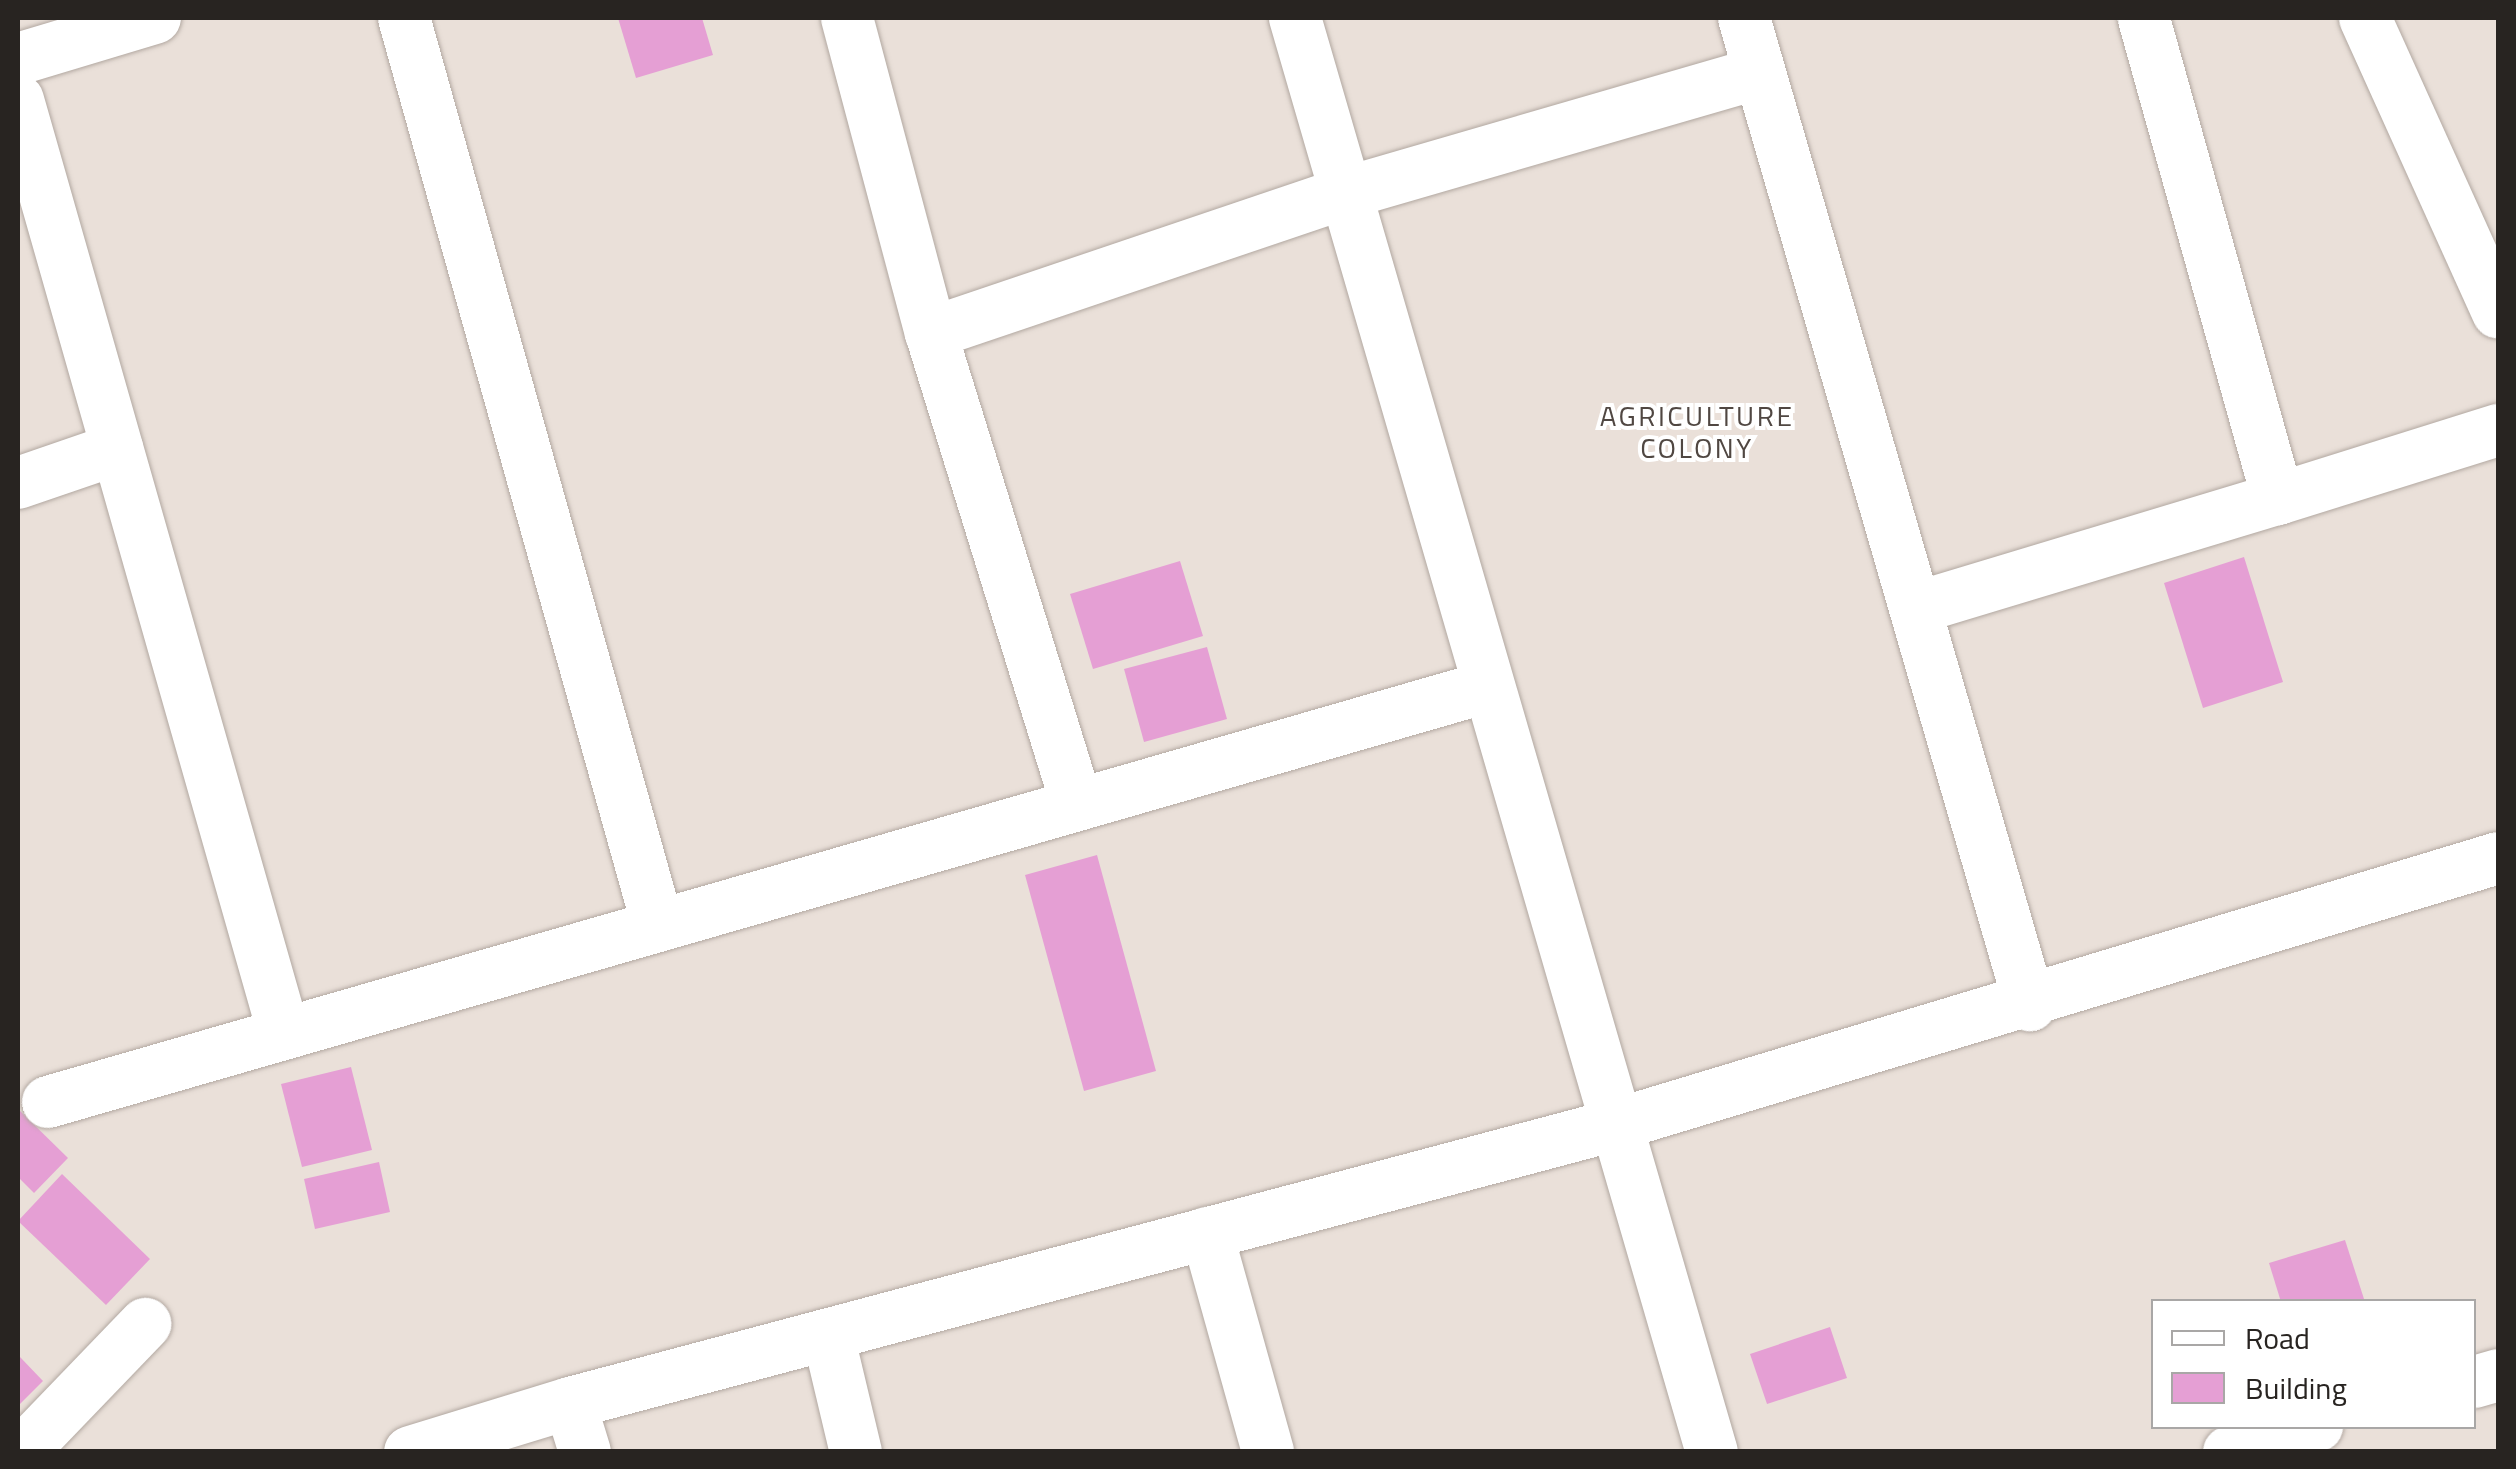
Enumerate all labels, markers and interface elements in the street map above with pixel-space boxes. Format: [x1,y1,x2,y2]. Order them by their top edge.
district label: AGRICULTURE COLONY [1600,399,1794,465]
legend [2151,1299,2476,1429]
text: Road [2245,1315,2310,1361]
text: Building [2245,1365,2347,1411]

